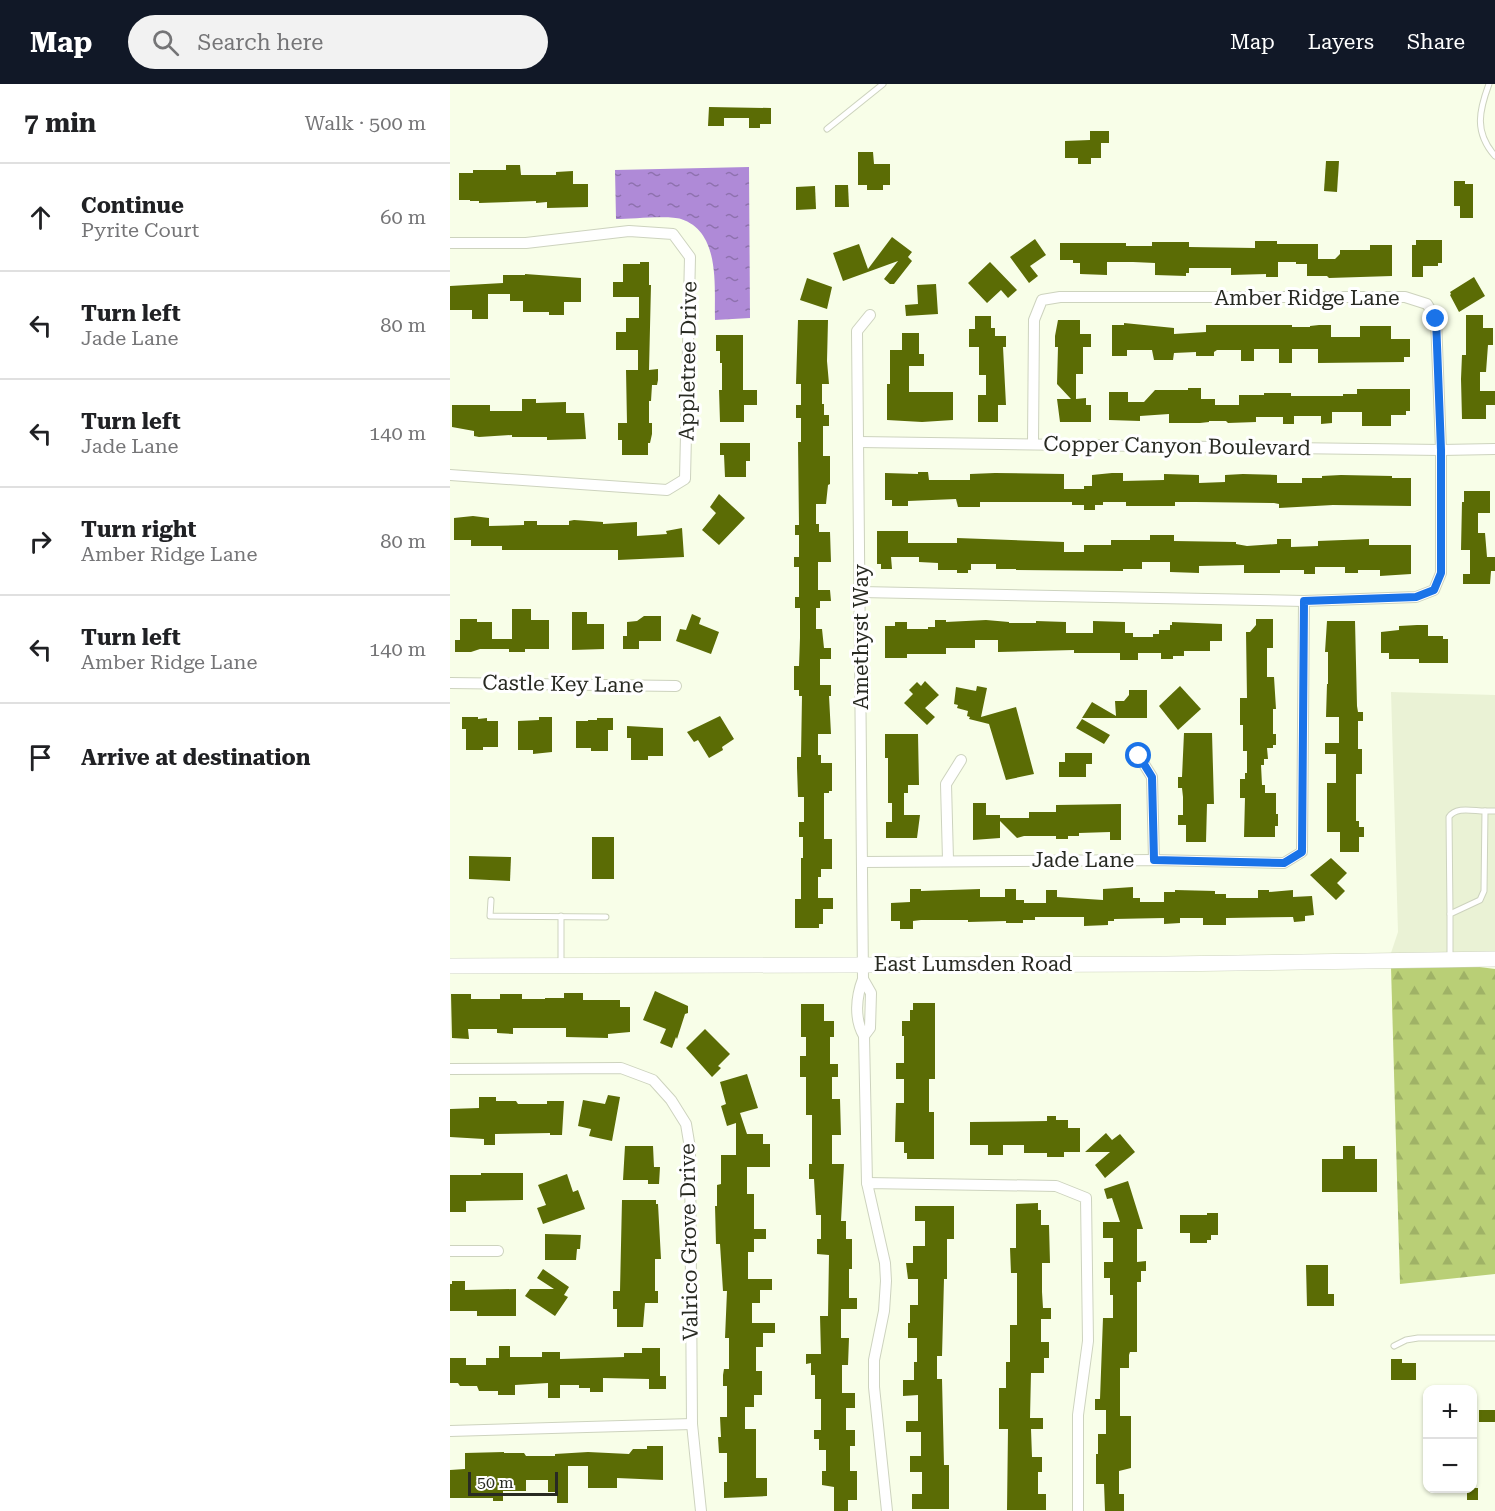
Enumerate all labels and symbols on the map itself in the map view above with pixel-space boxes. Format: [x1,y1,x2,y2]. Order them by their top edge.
street label: Appletree Drive [675,281,701,441]
street label: Amber Ridge Lane [1214,286,1400,310]
route end [1422,305,1448,331]
street label: Copper Canyon Boulevard [1043,432,1311,460]
street label: Amethyst Way [849,564,873,710]
street label: Castle Key Lane [482,671,644,697]
route start [1125,742,1151,768]
street label: Jade Lane [1032,848,1134,872]
street label: East Lumsden Road [874,952,1073,976]
street label: Valrico Grove Drive [675,1143,703,1341]
scale bar [468,1469,558,1496]

